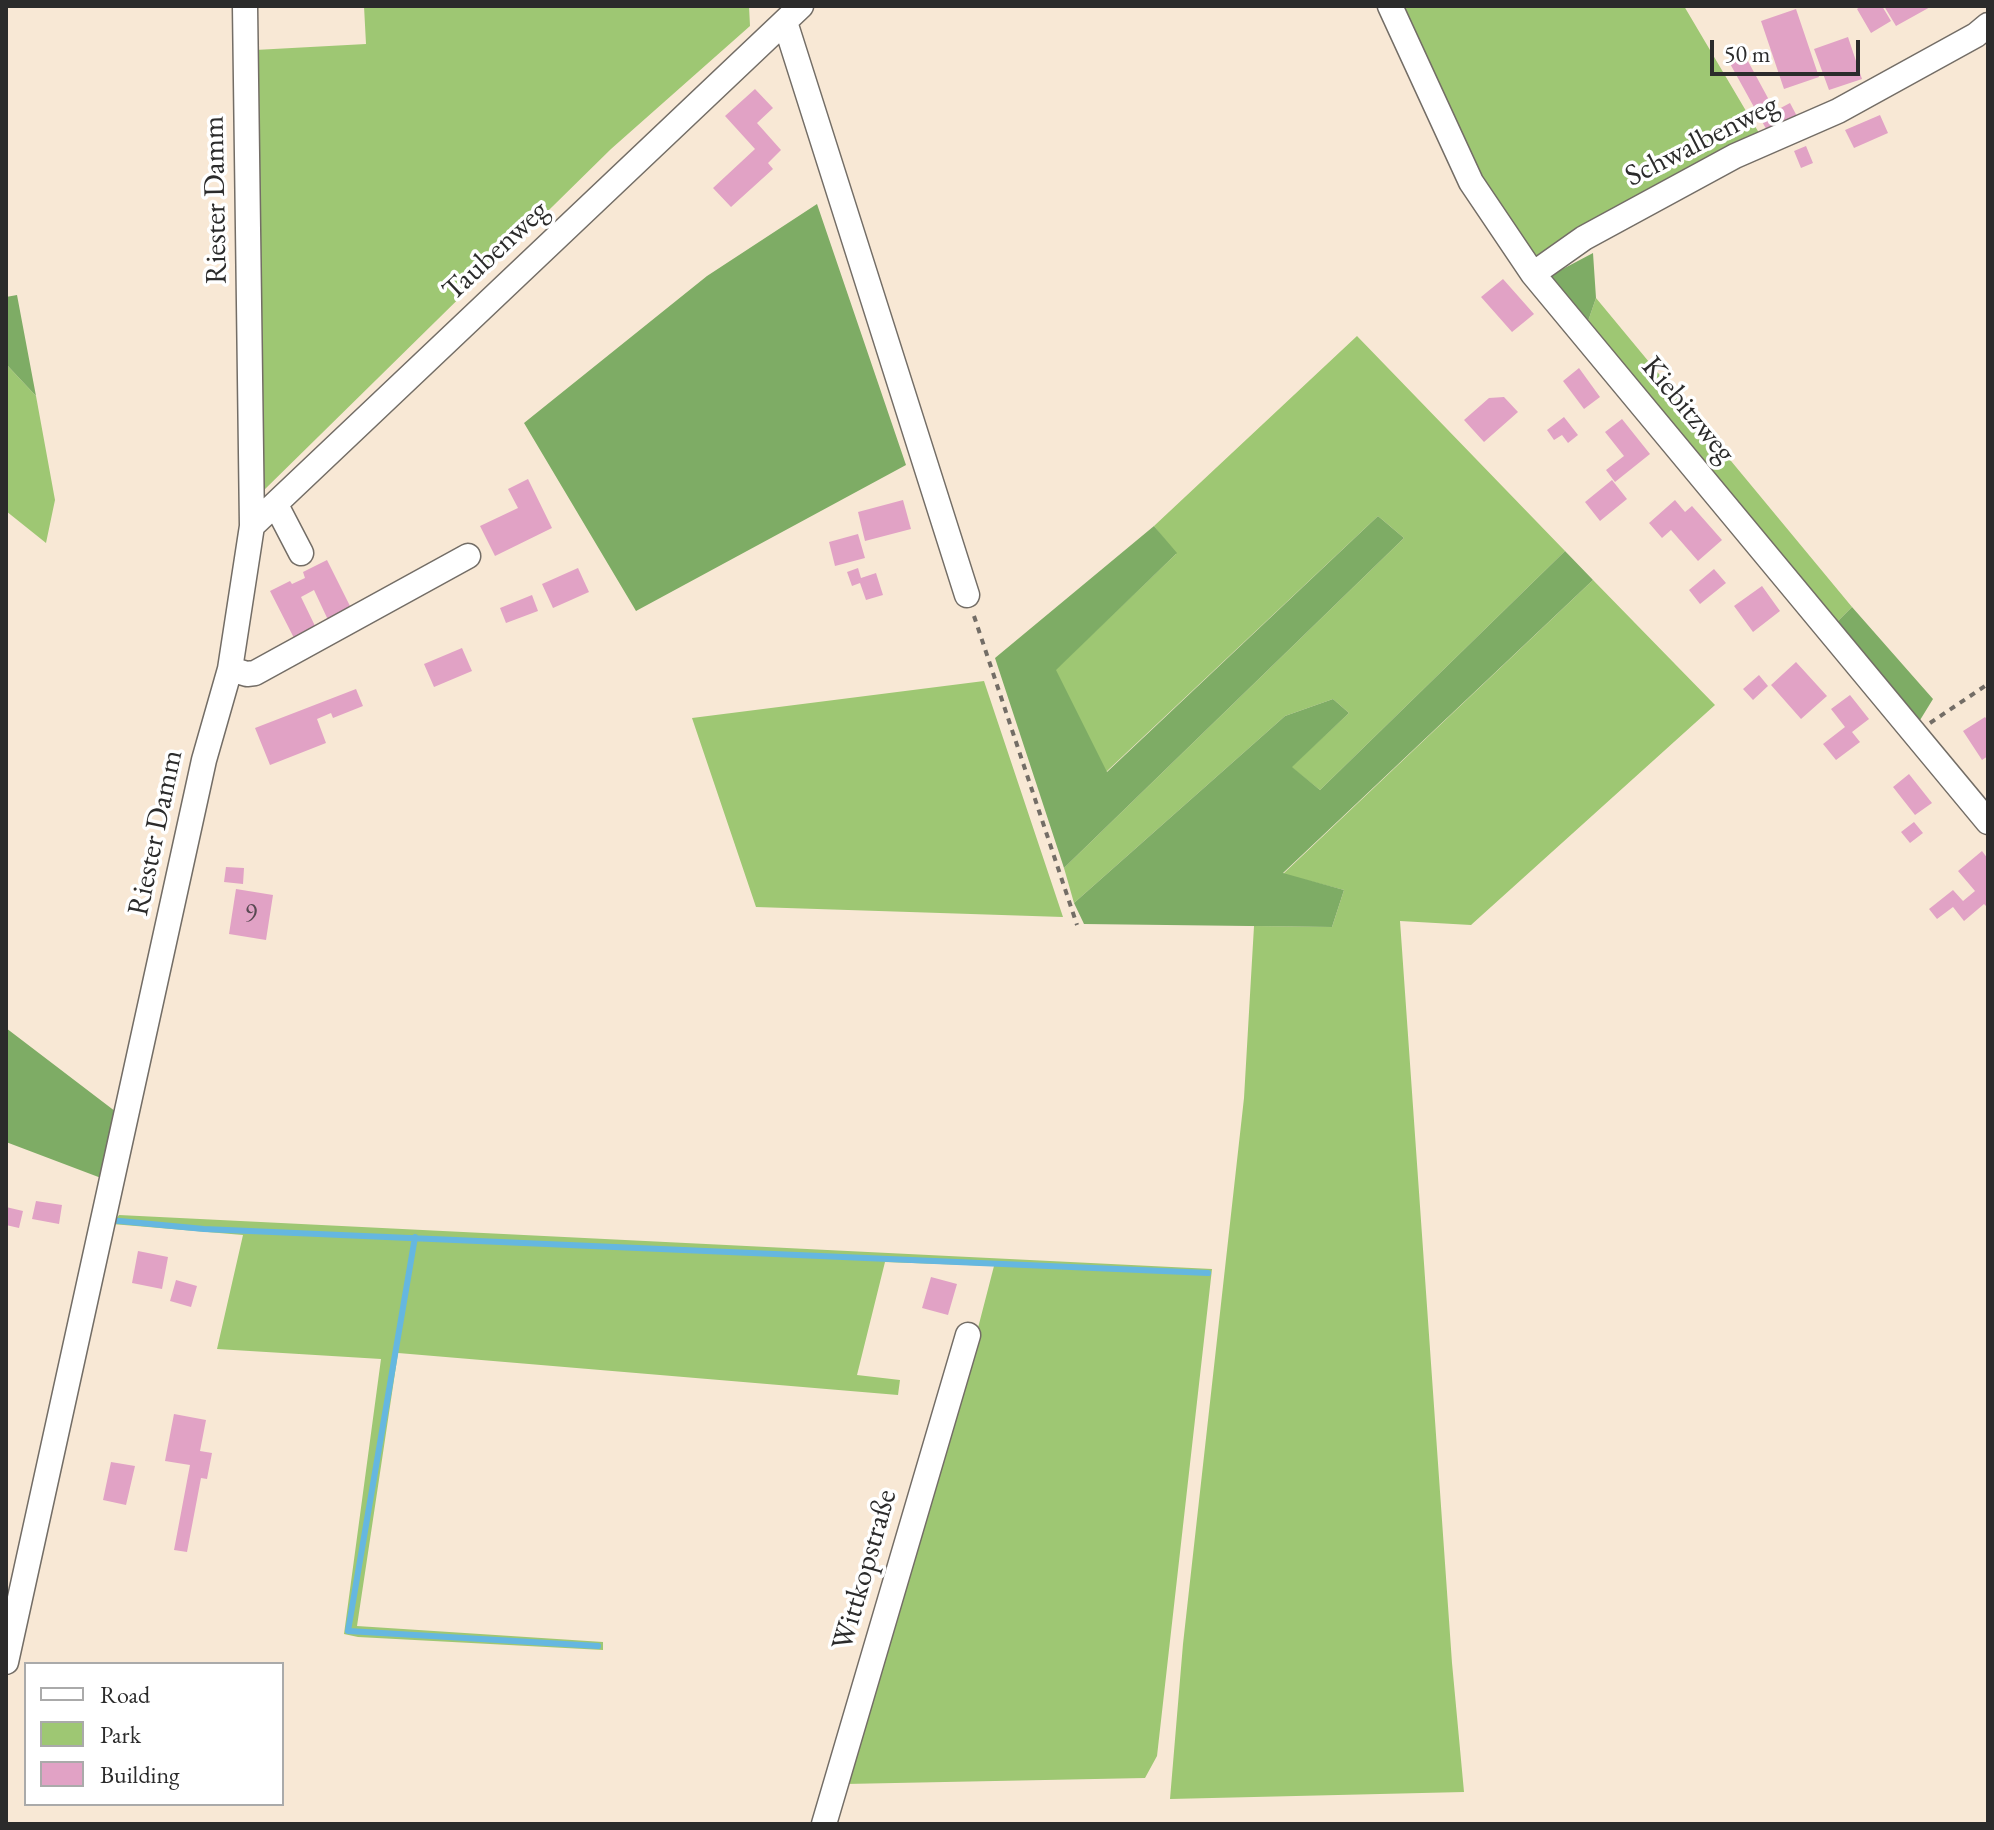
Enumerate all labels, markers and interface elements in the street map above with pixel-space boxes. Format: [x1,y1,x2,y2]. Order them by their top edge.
scale bar [1714,24,1864,74]
text: 50 m [1724,38,1771,69]
street label: Schwalbenweg [1619,87,1785,195]
street label: Riester Damm [197,115,235,285]
street label: Taubenweg [436,193,556,309]
street label: Kiebitzweg [1633,350,1743,470]
street label: Riester Damm [121,747,191,919]
house number: 9 [245,899,257,931]
street label: Wittkopstraße [825,1486,905,1654]
legend [24,1662,284,1806]
text: Road [100,1679,150,1710]
text: Park [100,1719,141,1750]
text: Building [100,1759,180,1790]

